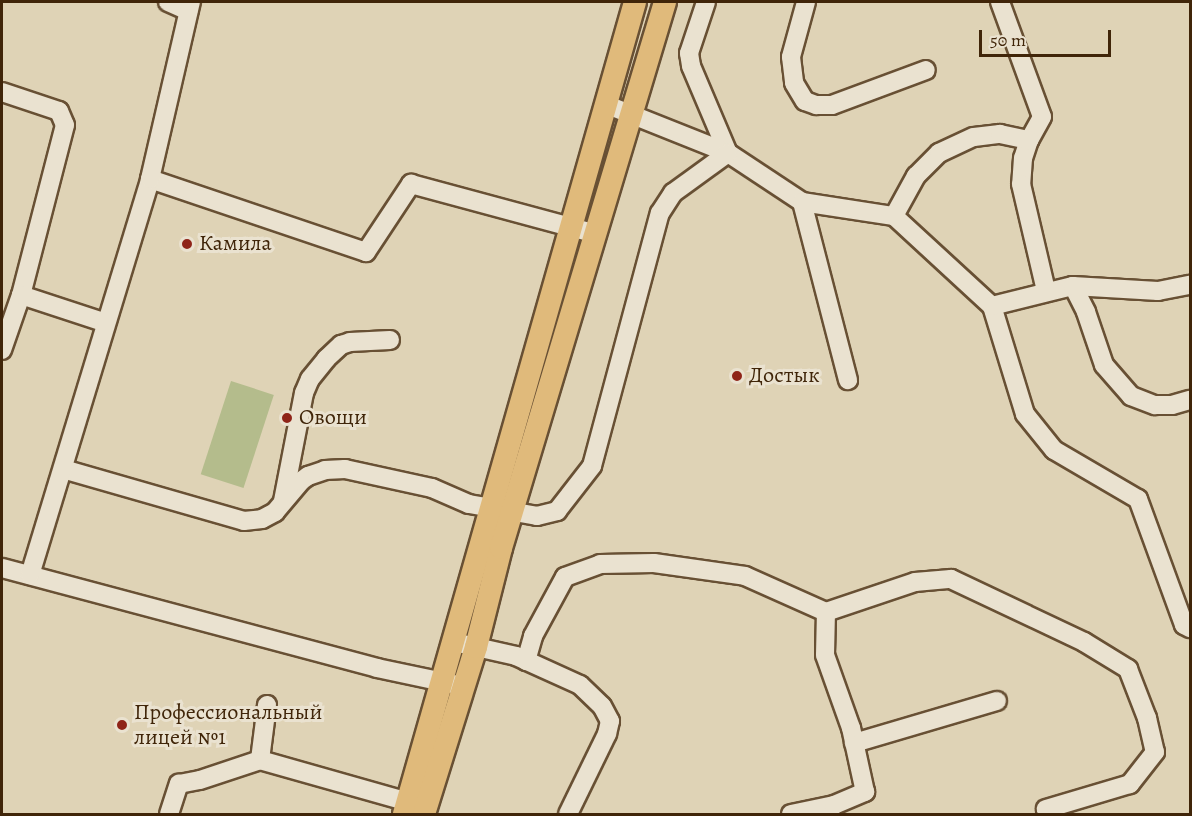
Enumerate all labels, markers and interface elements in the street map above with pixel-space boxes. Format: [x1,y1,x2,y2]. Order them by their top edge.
scale bar [982,18,1114,56]
text: 50 m [990,28,1026,52]
place label: Камила [199,231,272,257]
marker: Камила [180,237,194,251]
place label: Достык [749,363,820,389]
marker: Достык [730,369,744,383]
place label: Овощи [299,405,367,431]
marker: Овощи [280,411,294,425]
place label: Профессиональный лицей №1 [134,699,322,750]
marker: Профессиональный лицей №1 [115,718,129,732]

